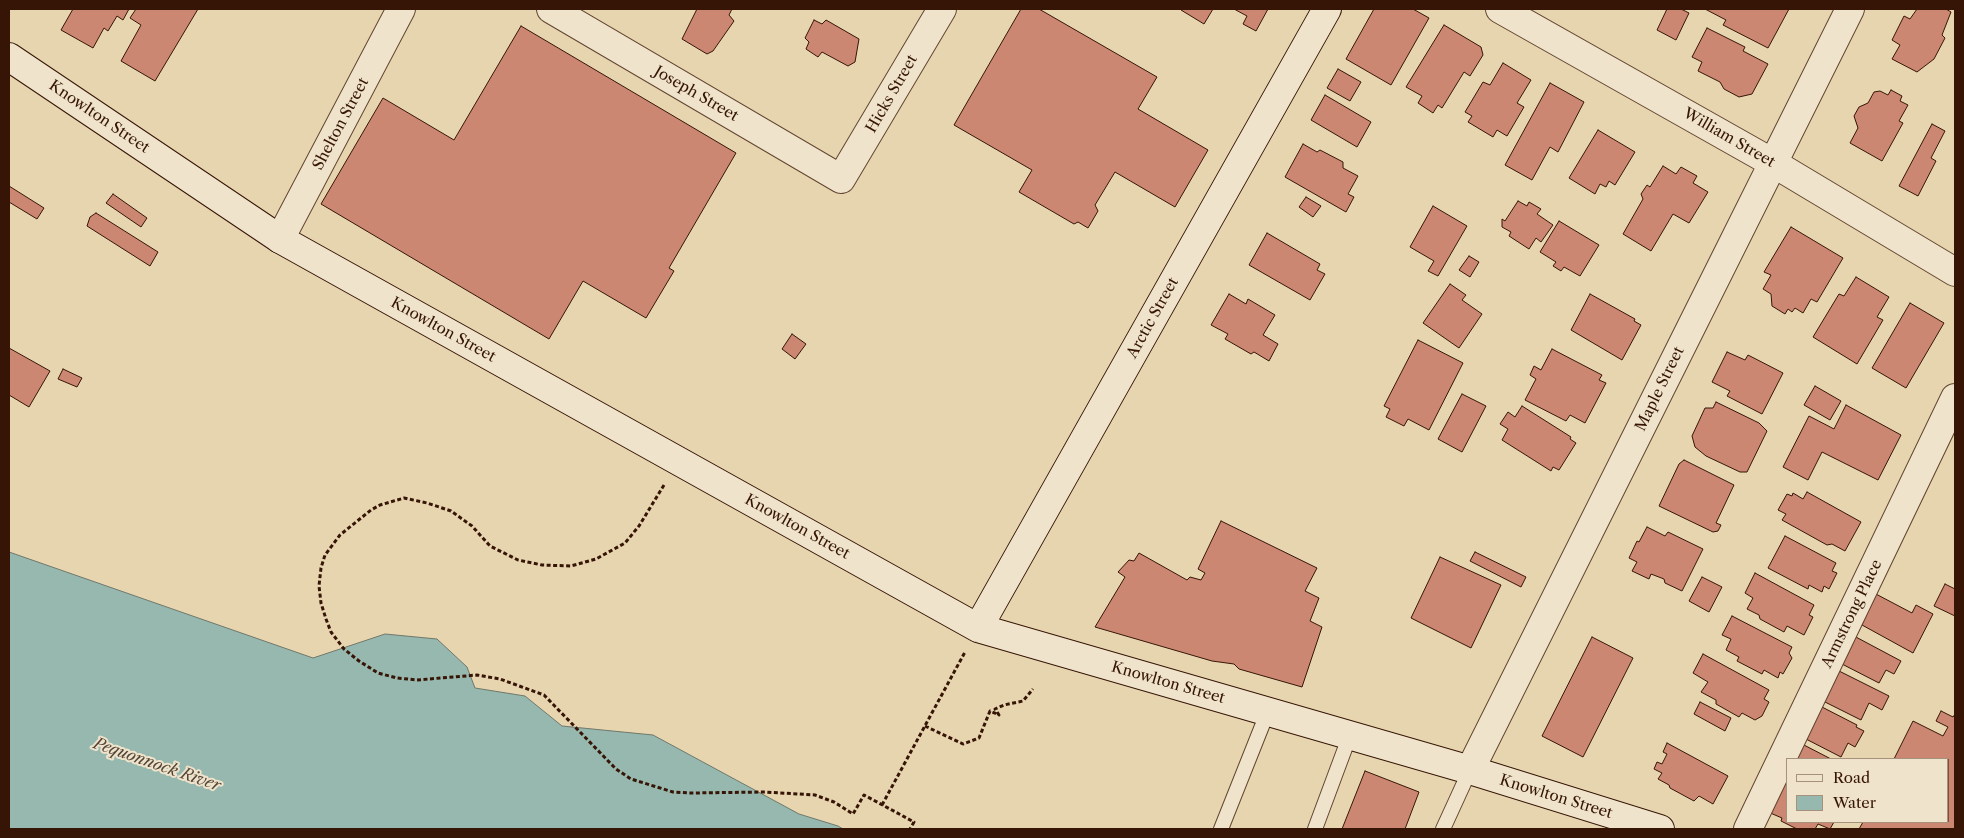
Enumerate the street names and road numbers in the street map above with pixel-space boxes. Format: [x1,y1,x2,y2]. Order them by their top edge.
street label: Hicks Street [862,52,922,136]
street label: Joseph Street [651,63,741,125]
street label: Shelton Street [309,75,373,173]
street label: Knowlton Street [45,77,153,157]
street label: William Street [1680,104,1778,172]
street label: Arctic Street [1123,275,1183,361]
street label: Knowlton Street [387,294,499,366]
street label: Maple Street [1632,344,1688,434]
street label: Knowlton Street [741,491,853,563]
street label: Armstrong Place [1818,557,1886,671]
street label: Knowlton Street [1109,658,1227,708]
street label: Knowlton Street [1497,771,1615,823]

